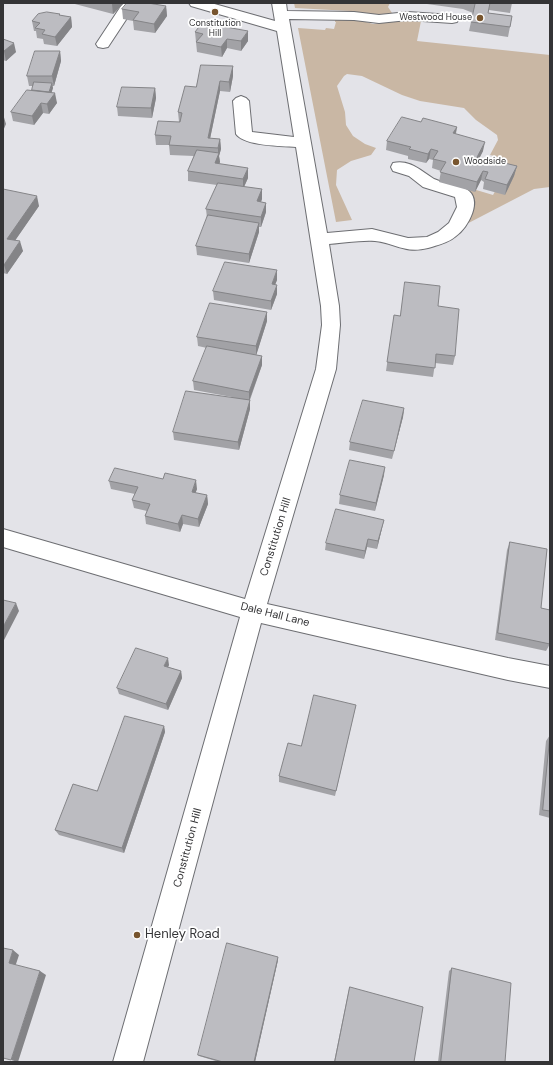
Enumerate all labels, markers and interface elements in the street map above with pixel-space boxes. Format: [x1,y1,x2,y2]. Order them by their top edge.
marker: Constitution Hill [210,7,220,17]
place label: Westwood House [399,13,472,23]
marker: Westwood House [475,13,485,23]
place label: Constitution Hill [189,19,241,40]
marker: Woodside [451,157,461,167]
place label: Woodside [464,157,506,167]
street label: Constitution Hill [258,496,294,578]
street label: Dale Hall Lane [239,600,311,630]
street label: Constitution Hill [171,807,205,889]
place label: Henley Road [145,927,220,943]
marker: Henley Road [132,930,142,940]

